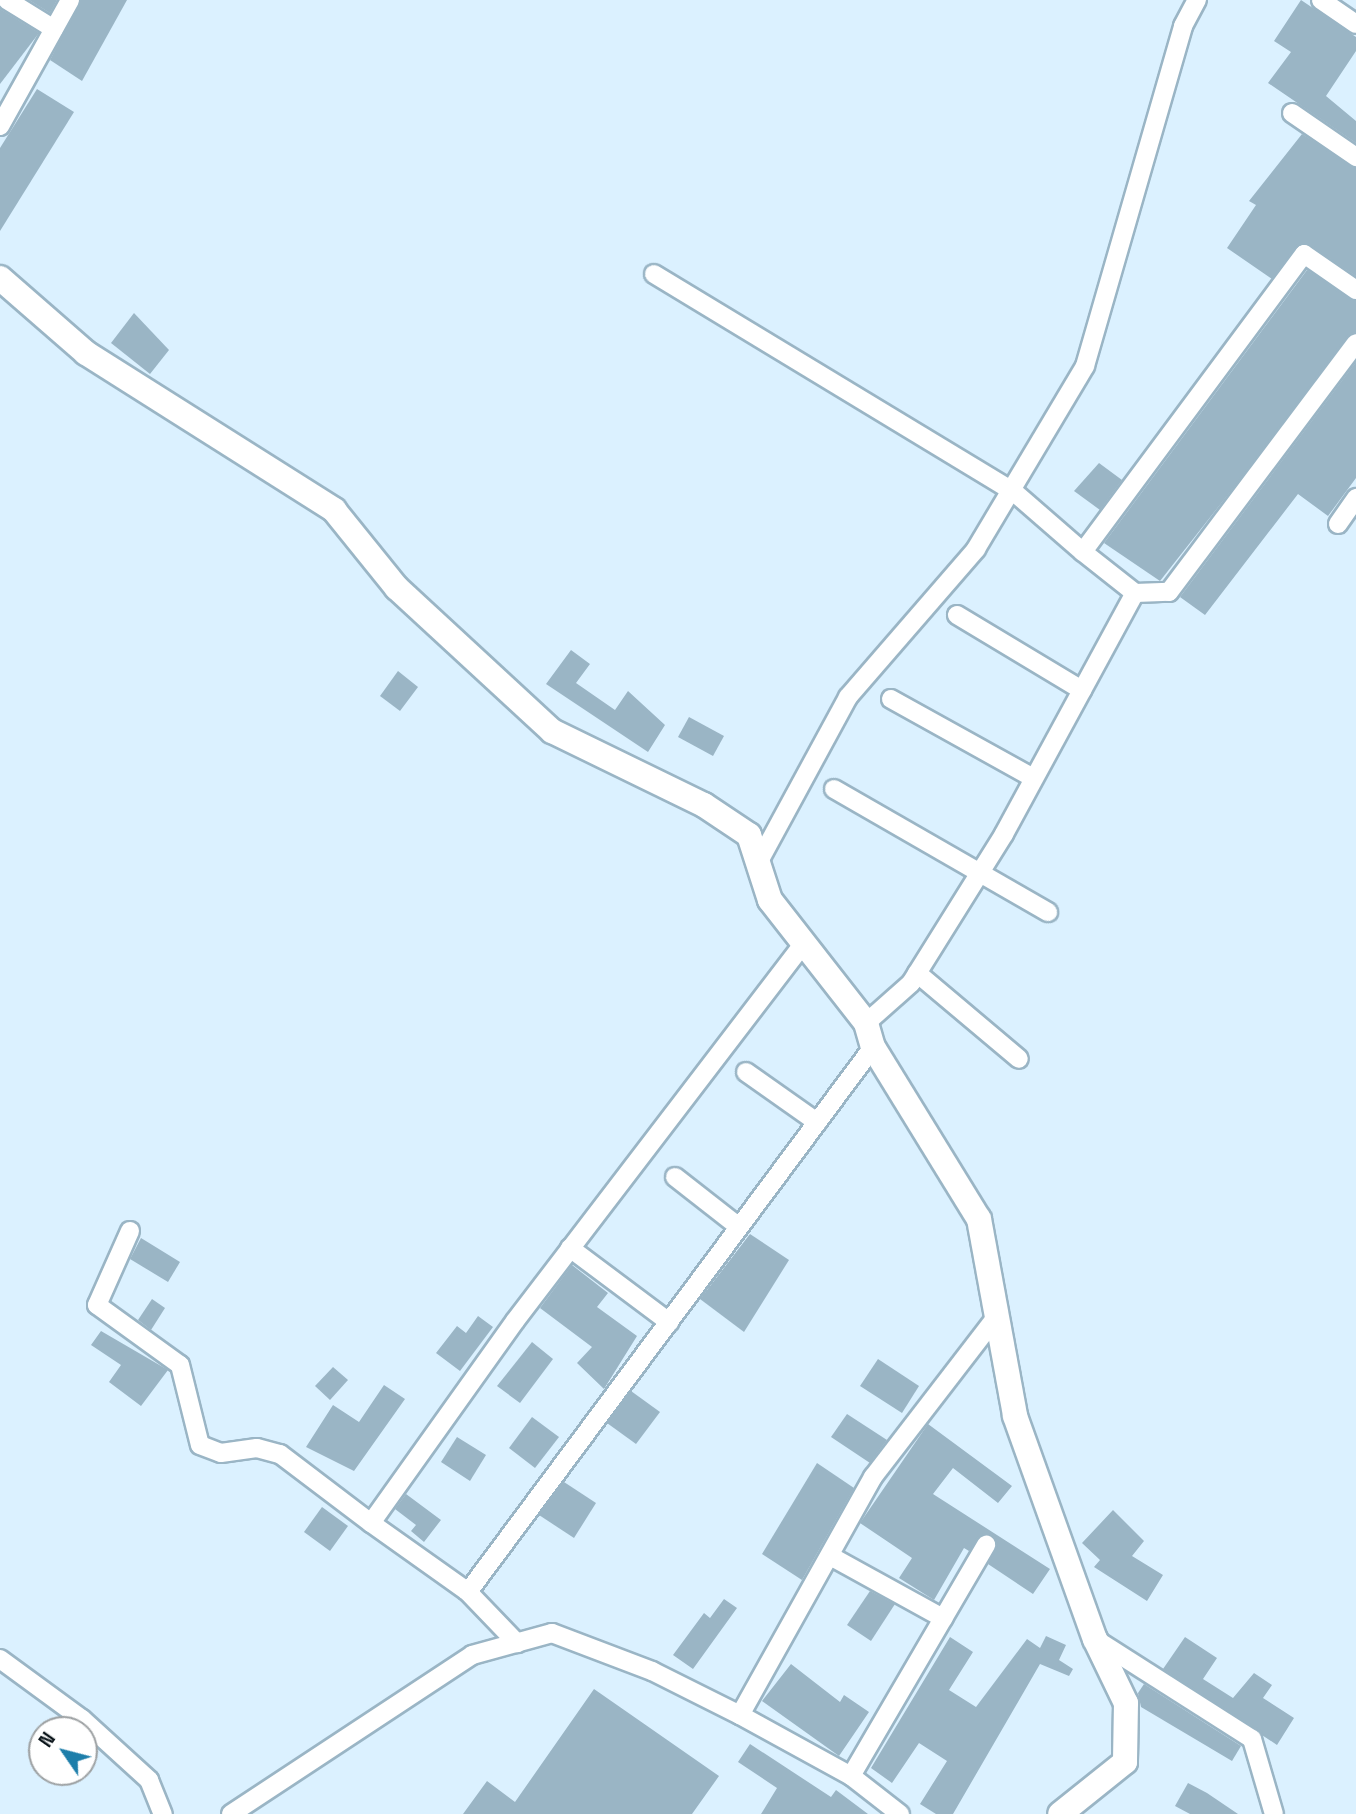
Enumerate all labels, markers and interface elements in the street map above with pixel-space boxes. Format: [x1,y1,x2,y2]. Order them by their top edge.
north arrow [28,1716,98,1786]
text: N [33,1727,61,1752]

